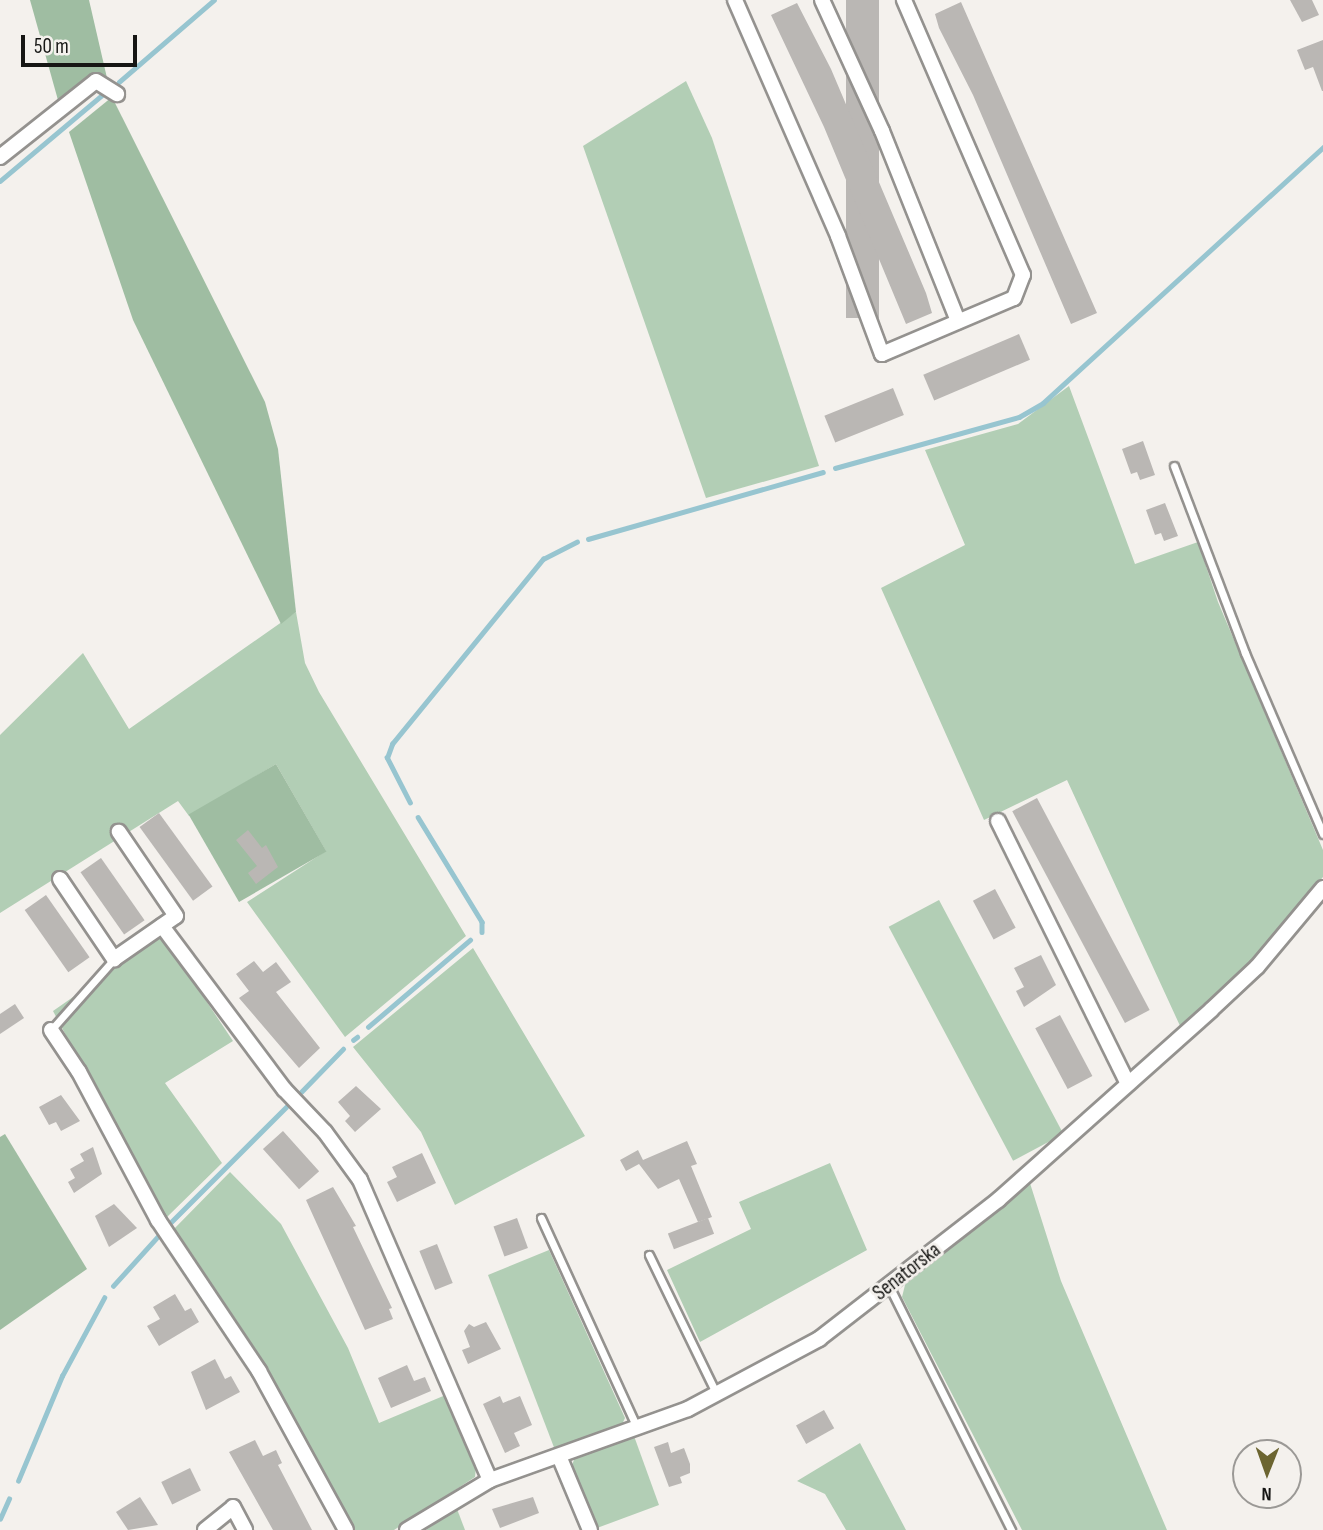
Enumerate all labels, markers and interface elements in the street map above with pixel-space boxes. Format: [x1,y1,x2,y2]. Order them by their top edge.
scale bar [24,21,140,65]
text: 50 m [34,34,69,59]
street label: Senatorska [868,1238,946,1306]
north arrow [1232,1439,1302,1509]
text: N [1261,1482,1272,1505]

